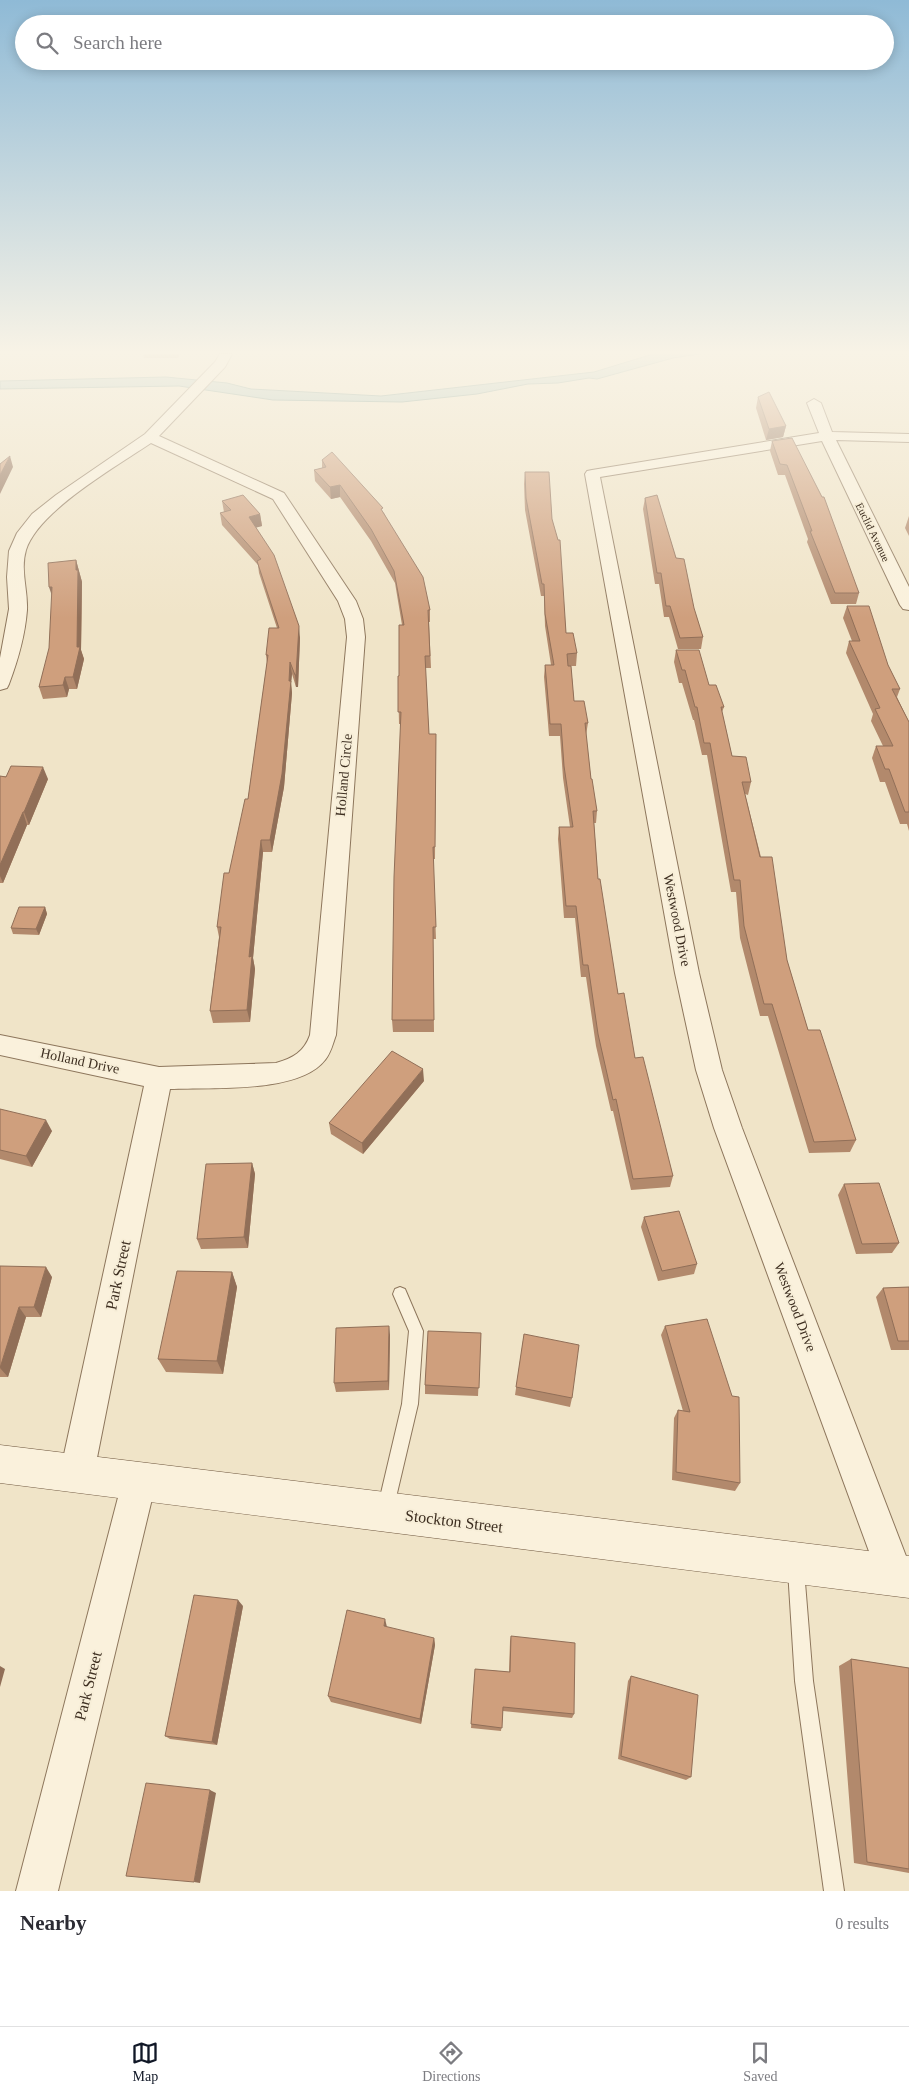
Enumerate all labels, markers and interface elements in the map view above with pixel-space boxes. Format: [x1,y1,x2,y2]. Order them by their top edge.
search box [15,15,894,70]
icon: search [33,29,61,57]
text: Search here [73,32,162,53]
street label: Euclid Avenue [854,500,893,564]
street label: Holland Circle [333,733,355,817]
street label: Westwood Drive [661,872,693,968]
street label: Holland Drive [39,1045,121,1077]
street label: Park Street [102,1238,134,1311]
street label: Westwood Drive [771,1260,819,1354]
street label: Stockton Street [404,1507,504,1535]
street label: Park Street [71,1649,105,1722]
text: Nearby [20,1911,87,1935]
text: 0 results [835,1915,889,1932]
tab: Map [131,2039,159,2085]
tab: Directions [422,2039,481,2085]
tab: Saved [743,2039,778,2085]

